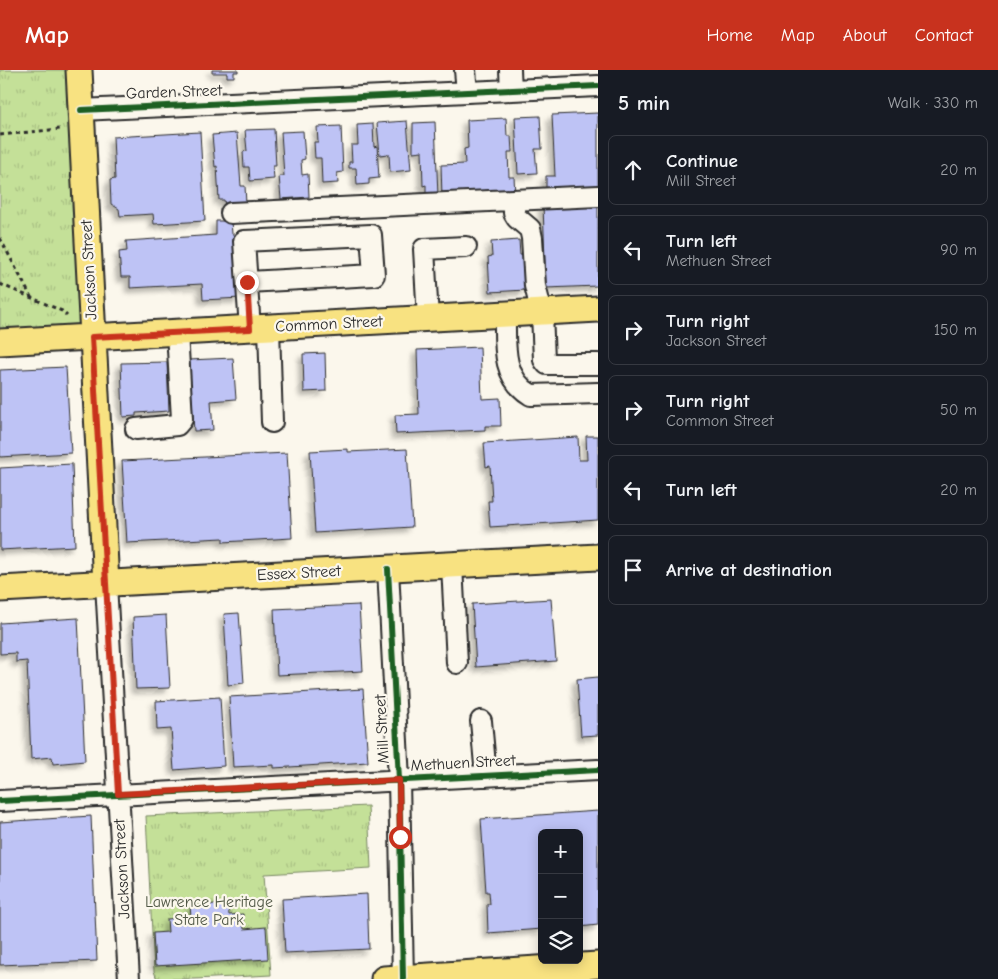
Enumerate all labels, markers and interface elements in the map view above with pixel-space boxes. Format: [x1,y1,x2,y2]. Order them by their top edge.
text: Map [25,21,69,49]
text: Home [706,25,753,46]
text: Map [781,25,815,46]
text: About [843,25,887,46]
text: Contact [915,25,973,46]
street label: Garden Street [126,81,223,103]
text: 5 min [618,91,670,115]
text: Walk · 330 m [888,94,978,112]
text: Continue [666,150,738,172]
icon: ahead [619,156,647,184]
text: 20 m [940,161,977,179]
text: Mill Street [666,172,735,190]
street label: Jackson Street [77,219,101,321]
text: Turn left [666,230,737,252]
icon: left [619,236,647,264]
text: 90 m [940,241,977,259]
text: Methuen Street [666,252,771,270]
route end [236,271,259,294]
text: Turn right [666,310,750,332]
street label: Common Street [275,312,384,336]
icon: right [619,316,647,344]
text: 150 m [934,321,977,339]
text: Jackson Street [666,332,766,350]
text: Turn right [666,390,750,412]
icon: right [619,396,647,424]
text: 50 m [940,401,977,419]
text: Common Street [666,412,773,430]
icon: left [619,476,647,504]
text: Turn left [666,479,737,501]
text: 20 m [940,481,977,499]
icon: arrive [619,556,647,584]
text: Arrive at destination [666,559,832,581]
street label: Essex Street [257,562,342,584]
street label: Mill Street [371,693,393,764]
street label: Methuen Street [410,751,516,775]
street label: Jackson Street [110,818,134,920]
route start [389,826,412,849]
map controls [538,829,583,964]
button: + [538,829,583,874]
button: − [538,874,583,919]
park label: Lawrence Heritage State Park [145,893,273,929]
button: layers [538,919,583,964]

